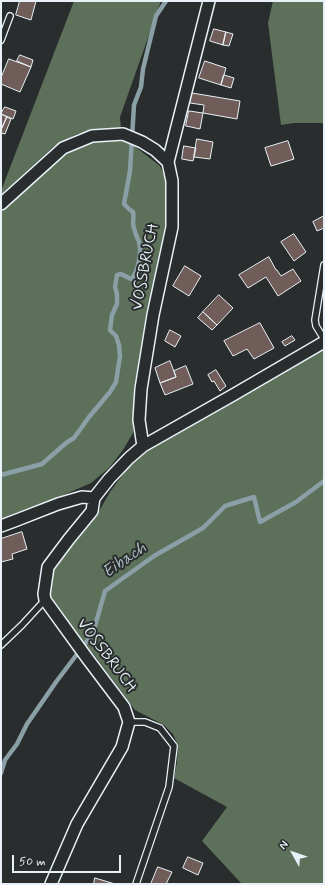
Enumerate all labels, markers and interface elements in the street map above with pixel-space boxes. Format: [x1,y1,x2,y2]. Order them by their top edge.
street label: VOSSBRUCH [128,222,164,312]
water label: Eibach [99,539,151,583]
street label: VOSSBRUCH [72,615,140,697]
north arrow [273,833,313,873]
text: N [276,838,292,853]
scale bar [14,847,123,873]
text: 50 m [19,854,46,870]

